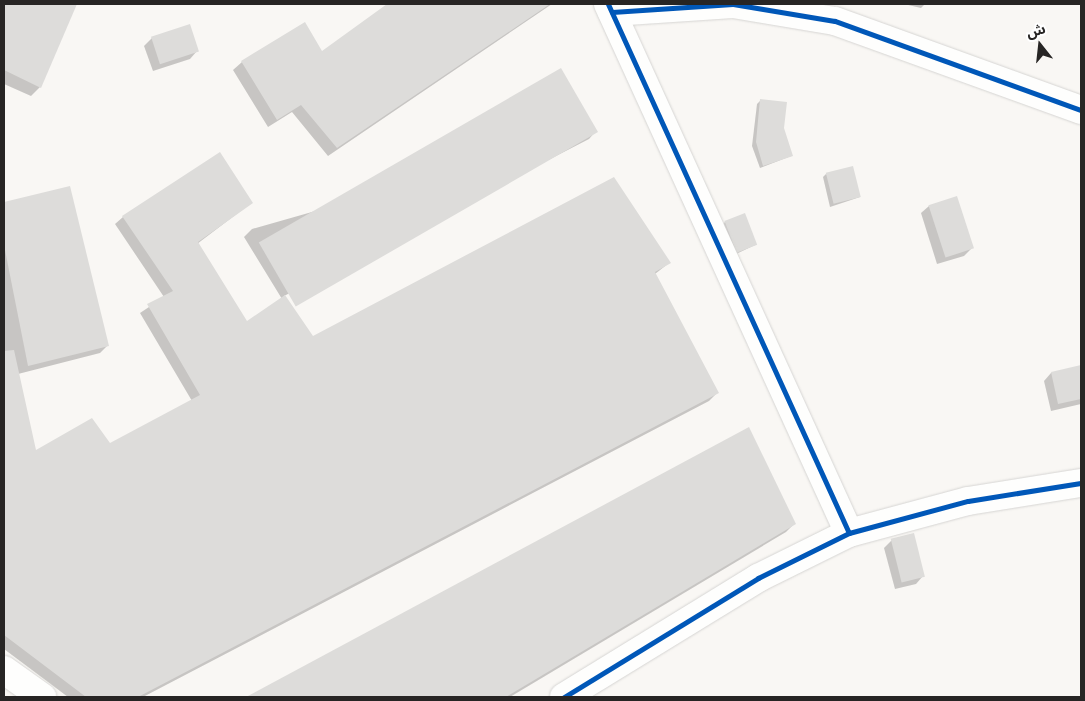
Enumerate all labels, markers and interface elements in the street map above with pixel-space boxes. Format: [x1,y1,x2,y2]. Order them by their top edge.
text: ش [1024,19,1048,42]
north arrow [1015,20,1065,70]

